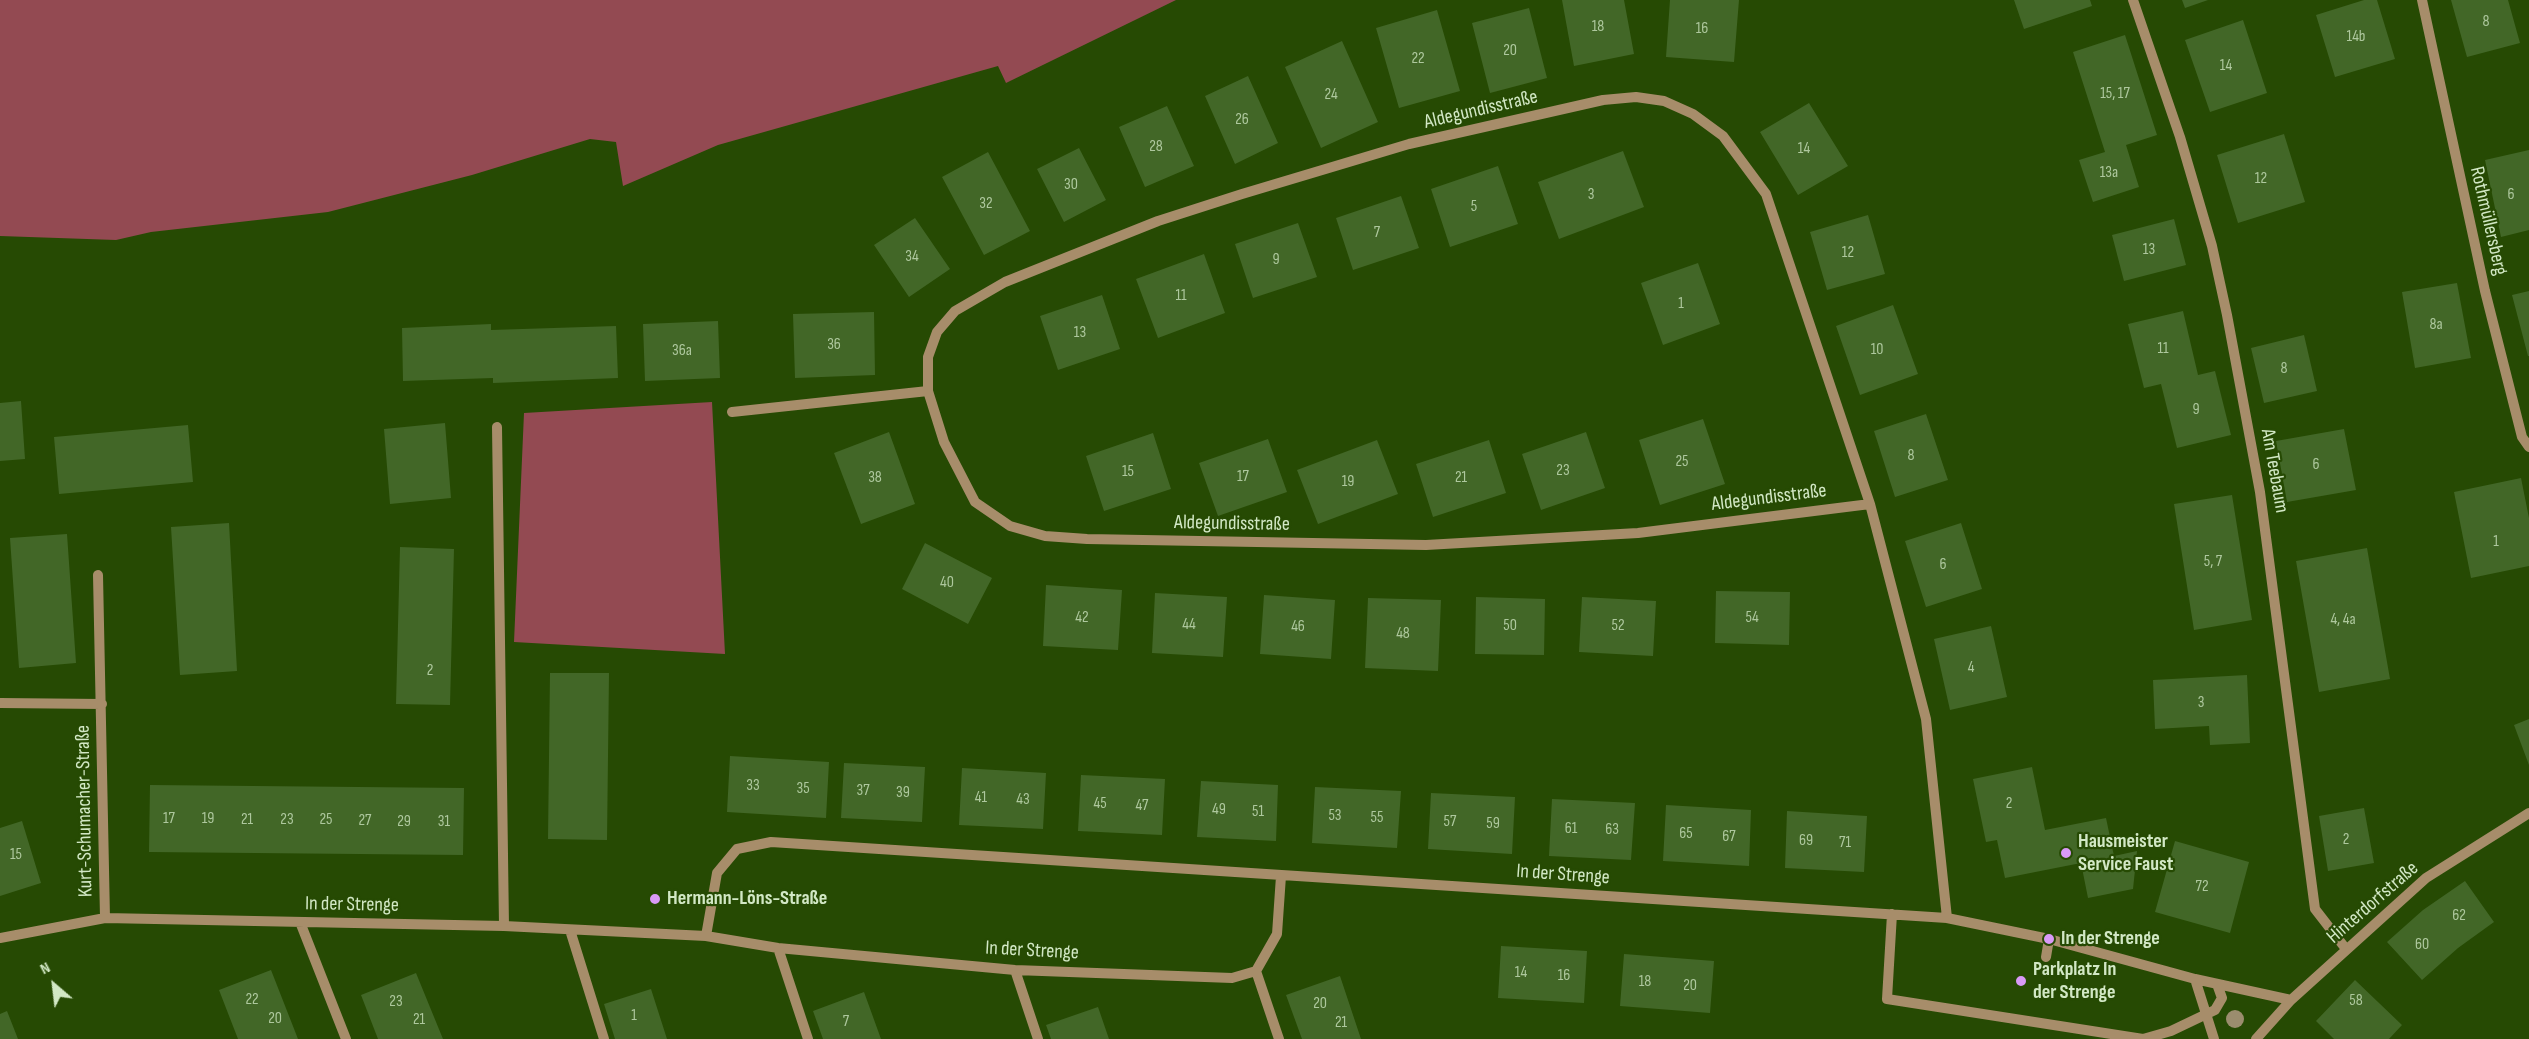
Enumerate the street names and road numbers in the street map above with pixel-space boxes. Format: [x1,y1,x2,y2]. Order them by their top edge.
street label: Aldegundisstraße [1422,85,1540,135]
street label: Rothmüllersberg [2464,164,2512,278]
street label: Am Teebaum [2255,427,2293,515]
street label: Aldegundisstraße [1710,479,1828,517]
street label: Aldegundisstraße [1174,511,1290,537]
street label: Kurt-Schumacher-Straße [72,725,98,897]
street label: Hinterdorfstraße [2322,857,2424,949]
street label: In der Strenge [1515,860,1611,890]
street label: In der Strenge [305,892,399,918]
street label: In der Strenge [985,937,1079,965]

